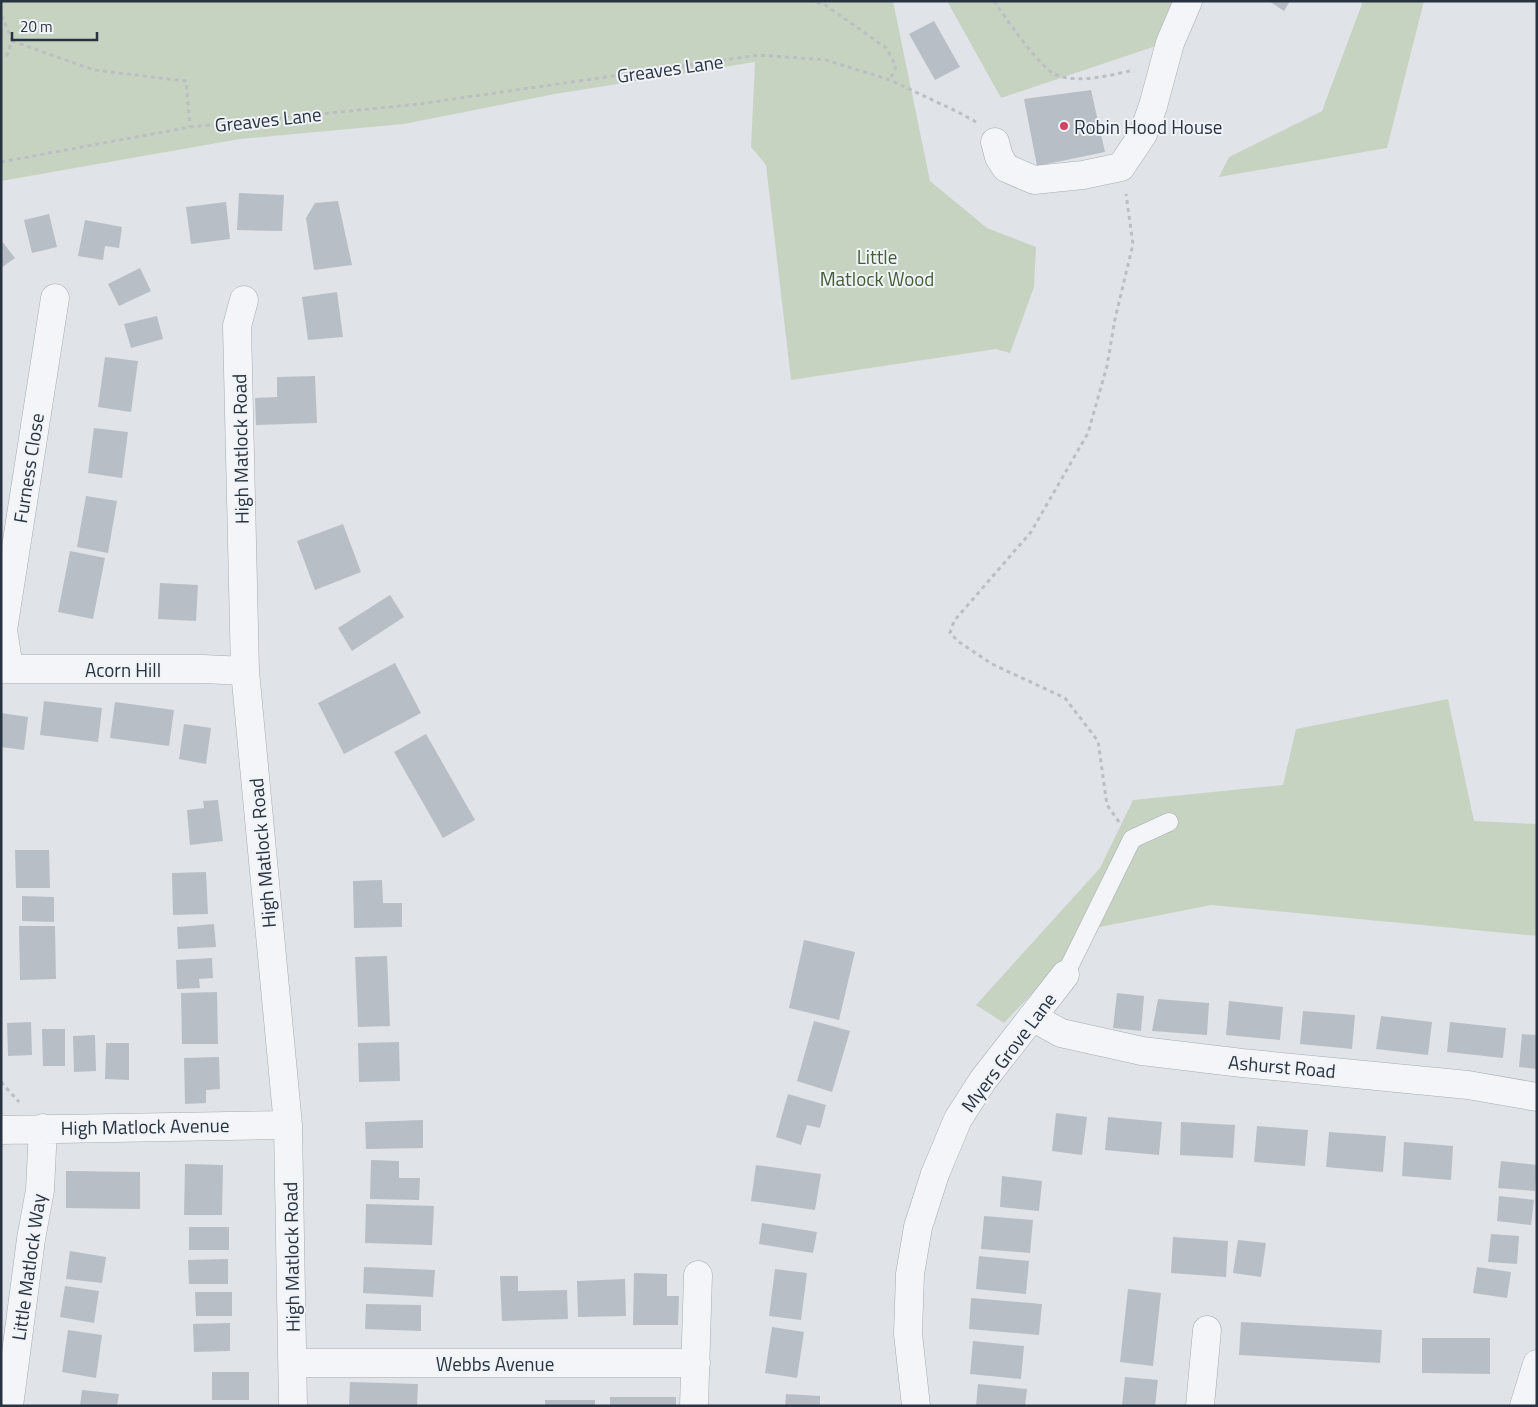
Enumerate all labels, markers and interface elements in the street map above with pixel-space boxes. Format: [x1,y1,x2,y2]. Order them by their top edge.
scale bar [12,10,98,42]
text: 20 m [20,15,53,38]
street label: Greaves Lane [615,46,725,90]
street label: Greaves Lane [213,99,323,139]
place label: Robin Hood House [1074,112,1222,141]
marker: Robin Hood House [1058,120,1070,132]
park label: Little Matlock Wood [820,242,934,293]
street label: High Matlock Road [224,374,256,524]
street label: Furness Close [5,411,51,525]
street label: Acorn Hill [85,655,161,684]
street label: High Matlock Road [241,777,283,929]
street label: Myers Grove Lane [953,986,1063,1118]
street label: Ashurst Road [1227,1047,1337,1085]
street label: High Matlock Avenue [60,1110,230,1142]
street label: High Matlock Road [275,1182,307,1332]
street label: Little Matlock Way [3,1192,53,1342]
street label: Webbs Avenue [436,1349,554,1378]

